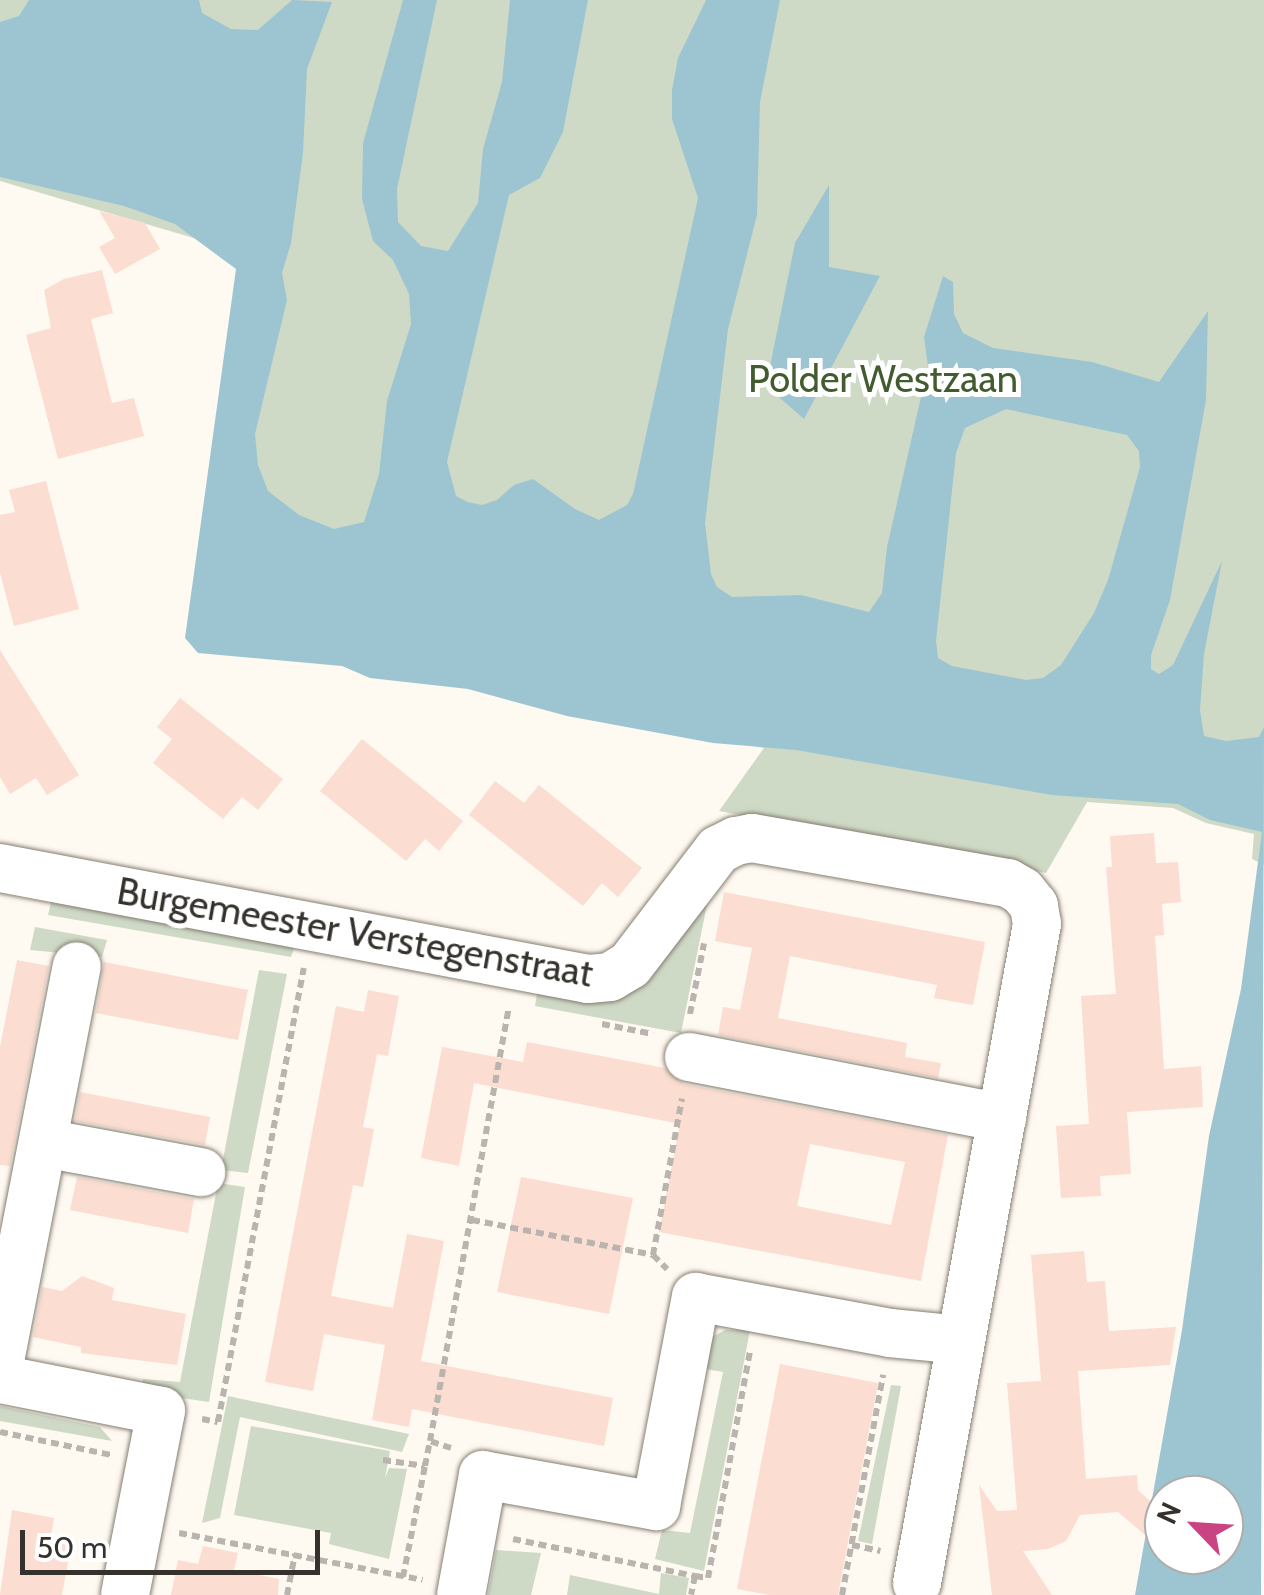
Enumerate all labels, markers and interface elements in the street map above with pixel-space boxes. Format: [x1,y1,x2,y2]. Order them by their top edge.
park label: Polder Westzaan [748,356,1018,402]
street label: Burgemeester Verstegenstraat [114,868,596,996]
north arrow [1144,1475,1244,1575]
text: N [1149,1497,1188,1529]
scale bar [25,1510,325,1572]
text: 50 m [37,1529,107,1566]

